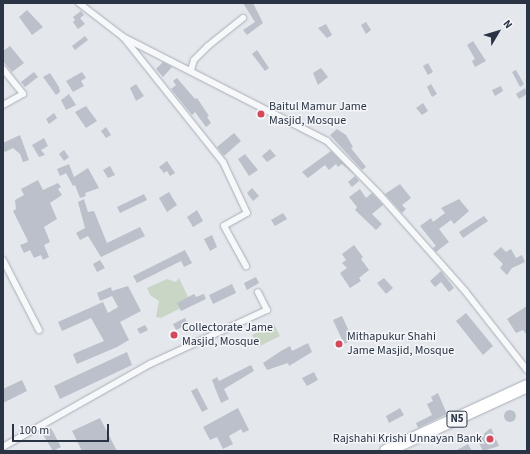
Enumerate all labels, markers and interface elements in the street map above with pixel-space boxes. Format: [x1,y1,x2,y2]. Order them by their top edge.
north arrow [478,12,518,52]
text: N [500,17,516,32]
place label: Baitul Mamur Jame Masjid, Mosque [269,100,367,128]
marker: Baitul Mamur Jame Masjid, Mosque [256,109,266,119]
place label: Collectorate Jame Masjid, Mosque [182,321,273,349]
marker: Collectorate Jame Masjid, Mosque [169,330,179,340]
place label: Mithapukur Shahi Jame Masjid, Mosque [347,330,454,358]
marker: Mithapukur Shahi Jame Masjid, Mosque [334,339,344,349]
road number: N5 [446,410,468,428]
scale bar [14,416,111,442]
text: 100 m [19,422,49,439]
place label: Rajshahi Krishi Unnayan Bank [333,432,482,446]
marker: Rajshahi Krishi Unnayan Bank [485,434,495,444]

